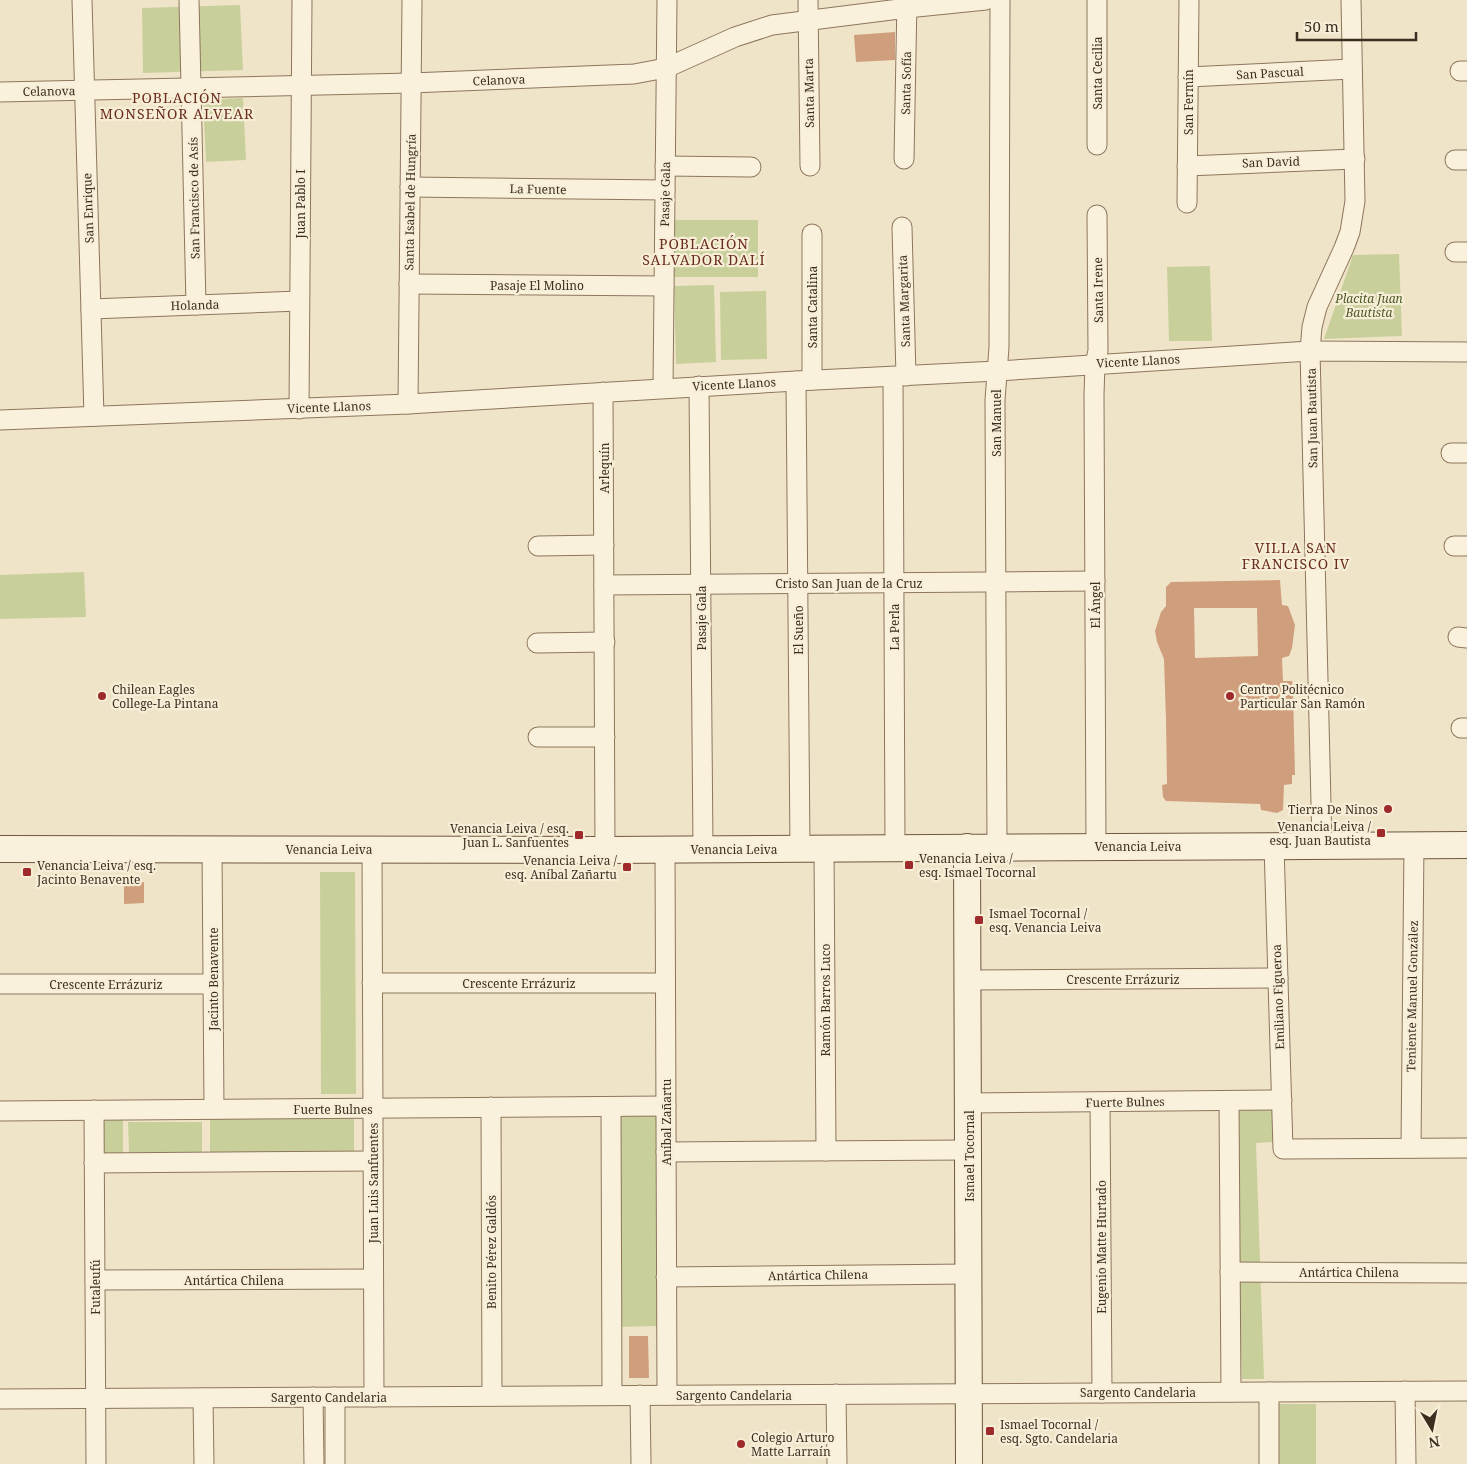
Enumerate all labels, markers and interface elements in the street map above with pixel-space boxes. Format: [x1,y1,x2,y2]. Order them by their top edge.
scale bar [1297,10,1416,42]
text: 50 m [1304,16,1339,36]
street label: Santa Cecilia [1089,36,1106,109]
street label: Santa Sofía [897,51,915,115]
street label: Santa Marta [800,58,818,128]
street label: San Pascual [1236,63,1304,83]
street label: San Fermín [1180,69,1197,135]
street label: Celanova [472,71,526,89]
street label: Celanova [23,82,76,100]
district label: POBLACIÓN MONSEÑOR ALVEAR [100,88,254,123]
street label: Santa Isabel de Hungría [400,133,420,271]
street label: San Francisco de Asís [184,137,204,259]
street label: San David [1242,152,1301,172]
street label: Pasaje Gala [656,161,674,227]
street label: Juan Pablo I [292,169,309,240]
street label: San Enrique [78,173,98,243]
street label: La Fuente [509,180,567,198]
district label: POBLACIÓN SALVADOR DALÍ [642,234,766,269]
street label: Santa Margarita [894,254,914,348]
street label: Santa Irene [1089,257,1107,323]
street label: Santa Catalina [804,266,821,348]
street label: Pasaje El Molino [490,277,584,294]
park label: Placita Juan Bautista [1334,290,1403,321]
street label: Holanda [170,296,220,314]
street label: Vicente Llanos [1096,350,1180,372]
street label: San Juan Bautista [1303,367,1321,468]
street label: Vicente Llanos [692,373,776,395]
street label: San Manuel [988,389,1005,457]
street label: Vicente Llanos [287,397,371,417]
street label: Arlequín [596,442,613,493]
district label: VILLA SAN FRANCISCO IV [1242,538,1350,573]
street label: Cristo San Juan de la Cruz [775,575,923,592]
street label: El Ángel [1087,581,1104,629]
street label: Pasaje Gala [693,585,710,651]
street label: La Perla [886,603,903,651]
street label: El Sueño [790,605,807,655]
place label: Chilean Eagles College-La Pintana [112,681,219,712]
place label: Centro Politécnico Particular San Ramón [1240,681,1366,712]
marker: Chilean Eagles College-La Pintana [96,690,108,702]
marker: Centro Politécnico Particular San Ramón [1224,690,1236,702]
place label: Tierra De Ninos [1288,801,1378,818]
marker: Tierra De Ninos [1382,803,1394,815]
place label: Venancia Leiva / esq. Juan Bautista [1269,818,1372,849]
place label: Venancia Leiva / esq. Juan L. Sanfuentes [450,820,569,851]
marker: Venancia Leiva / esq. Juan Bautista [1375,827,1387,839]
marker: Venancia Leiva / esq. Juan L. Sanfuentes [573,829,585,841]
street label: Venancia Leiva [1094,838,1182,855]
street label: Venancia Leiva [285,841,373,858]
street label: Venancia Leiva [690,841,778,858]
place label: Venancia Leiva / esq. Ismael Tocornal [919,850,1036,881]
place label: Venancia Leiva / esq. Aníbal Zañartu [505,852,618,883]
place label: Venancia Leiva / esq. Jacinto Benavente [36,857,156,888]
marker: Venancia Leiva / esq. Ismael Tocornal [903,859,915,871]
marker: Venancia Leiva / esq. Aníbal Zañartu [621,861,633,873]
marker: Venancia Leiva / esq. Jacinto Benavente [21,866,33,878]
place label: Ismael Tocornal / esq. Venancia Leiva [989,905,1102,936]
marker: Ismael Tocornal / esq. Venancia Leiva [973,914,985,926]
street label: Teniente Manuel González [1402,920,1422,1072]
street label: Jacinto Benavente [205,927,222,1032]
street label: Ramón Barros Luco [817,943,834,1057]
street label: Emiliano Figueroa [1268,944,1288,1050]
street label: Crescente Errázuriz [1066,971,1180,988]
street label: Crescente Errázuriz [462,975,576,992]
street label: Crescente Errázuriz [49,976,163,993]
street label: Aníbal Zañartu [658,1078,675,1165]
street label: Fuerte Bulnes [1085,1093,1165,1111]
street label: Fuerte Bulnes [293,1101,373,1118]
street label: Ismael Tocornal [961,1110,978,1202]
street label: Juan Luis Sanfuentes [365,1123,382,1244]
street label: Eugenio Matte Hurtado [1093,1180,1110,1314]
street label: Benito Pérez Galdós [483,1195,500,1309]
street label: Futaleufú [87,1259,104,1315]
street label: Antártica Chilena [1299,1264,1399,1281]
street label: Antártica Chilena [768,1266,868,1284]
street label: Antártica Chilena [184,1272,284,1289]
street label: Sargento Candelaria [1080,1384,1196,1401]
street label: Sargento Candelaria [676,1387,792,1404]
street label: Sargento Candelaria [271,1389,387,1406]
north arrow [1407,1404,1457,1454]
place label: Ismael Tocornal / esq. Sgto. Candelaria [1000,1416,1118,1447]
marker: Ismael Tocornal / esq. Sgto. Candelaria [984,1425,996,1437]
place label: Colegio Arturo Matte Larraín [751,1429,834,1460]
text: N [1427,1432,1441,1453]
marker: Colegio Arturo Matte Larraín [735,1438,747,1450]

